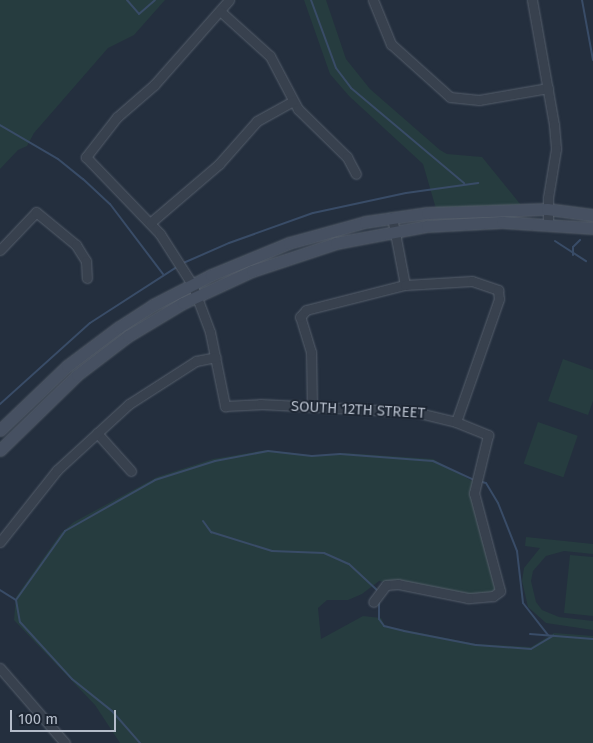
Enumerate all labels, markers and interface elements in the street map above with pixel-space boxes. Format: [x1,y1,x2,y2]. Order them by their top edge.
street label: SOUTH 12TH STREET [290,397,426,423]
scale bar [12,700,119,732]
text: 100 m [18,710,58,728]

